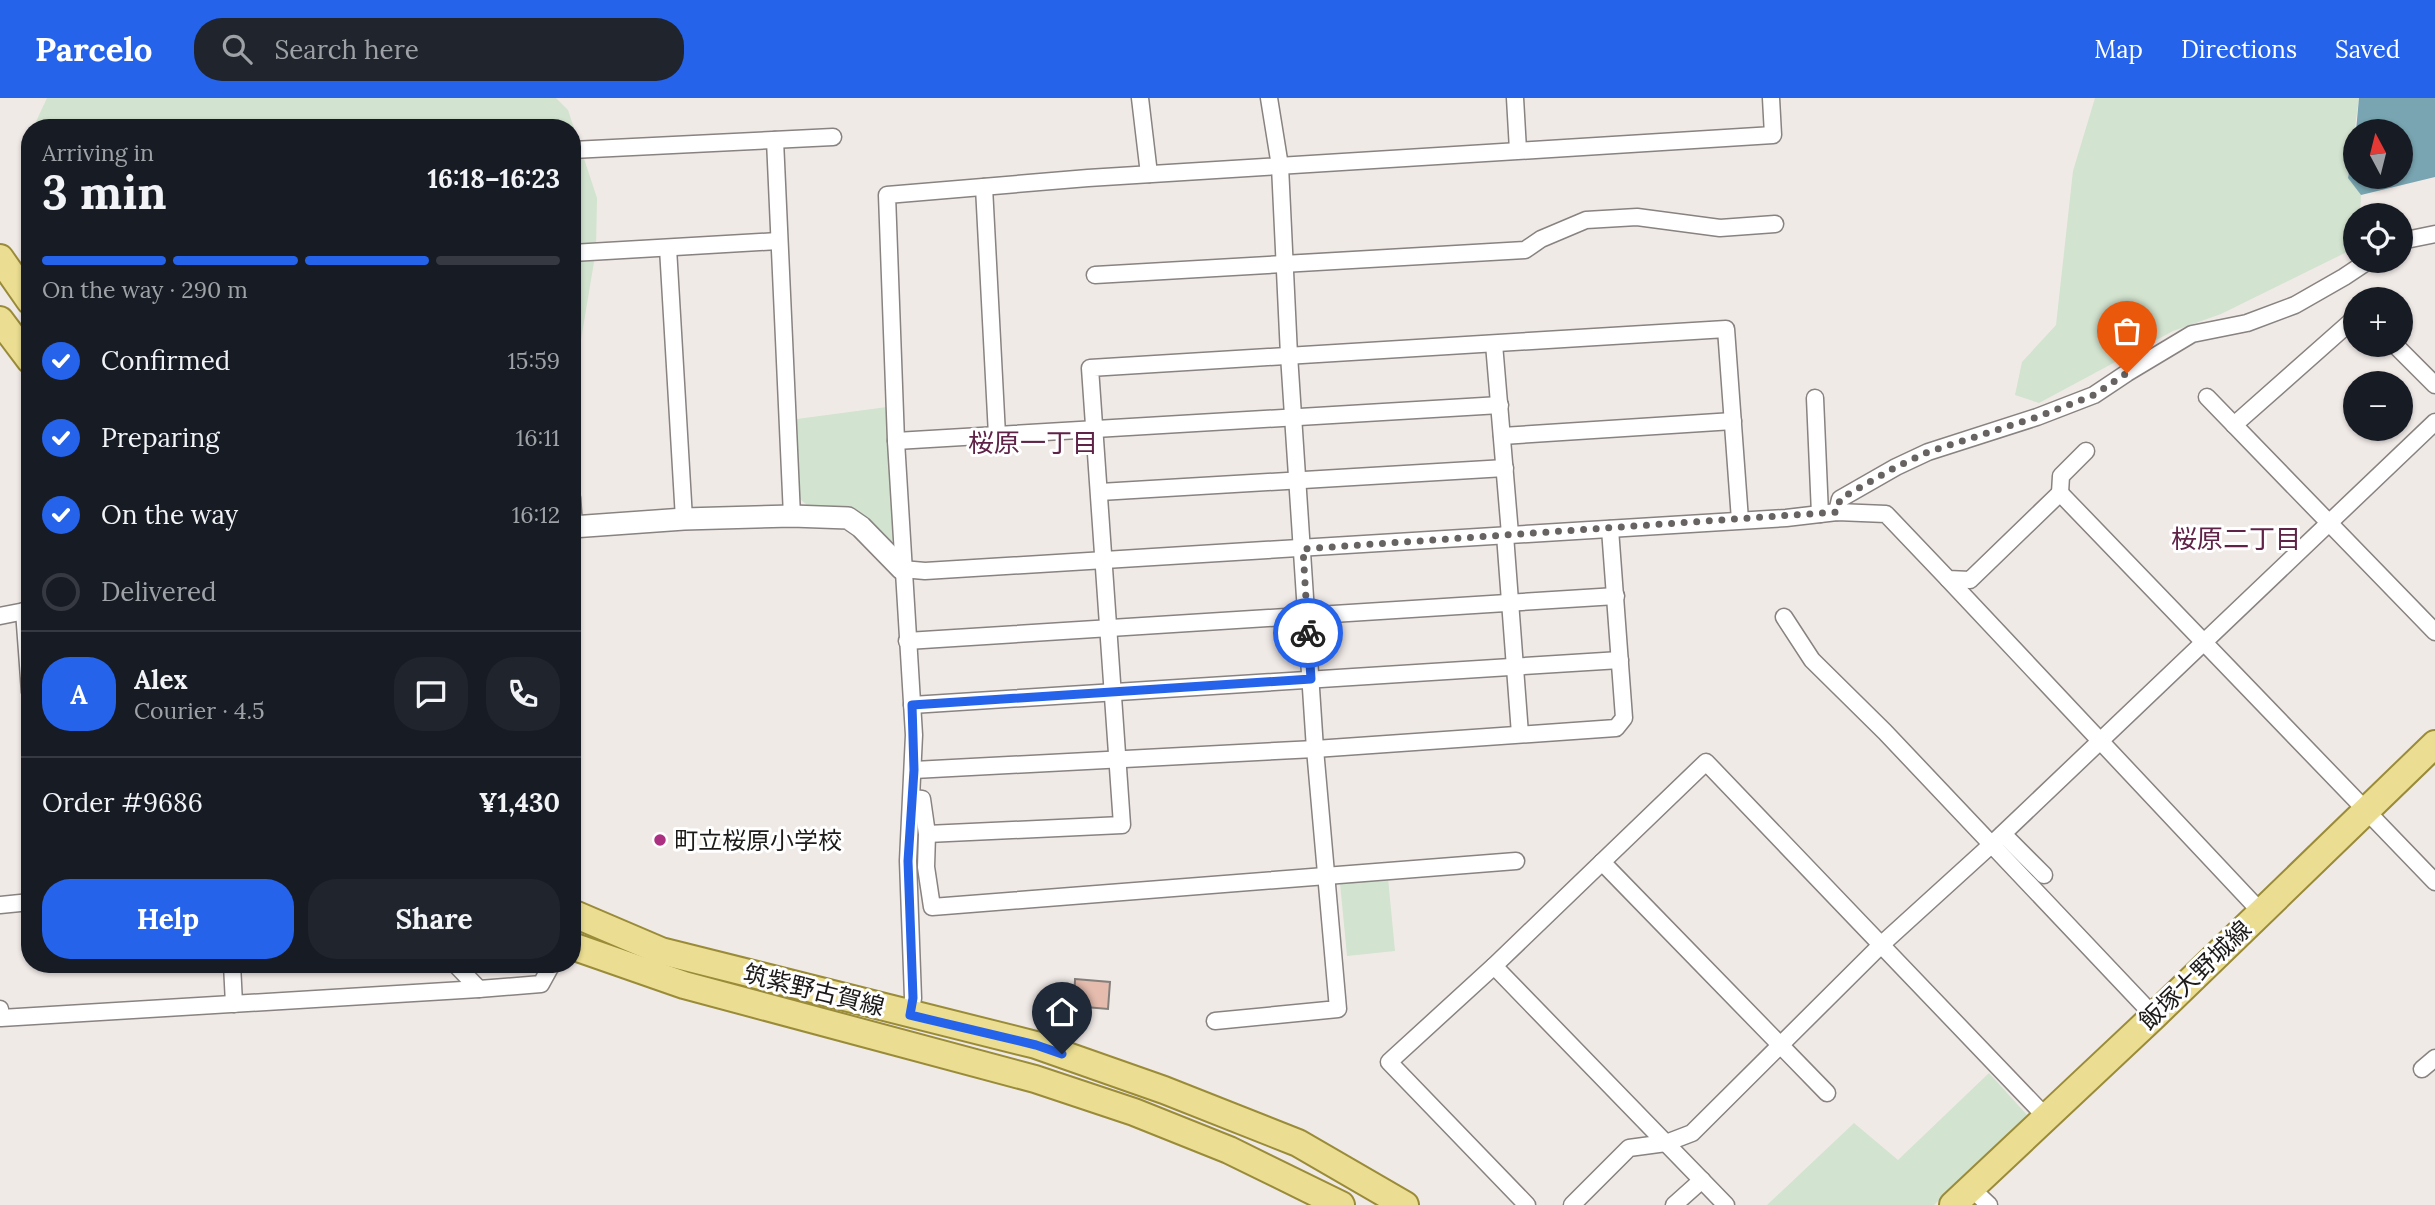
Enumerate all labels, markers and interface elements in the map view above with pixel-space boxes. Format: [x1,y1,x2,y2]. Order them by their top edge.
search box [194,18,684,81]
text: Parcelo [35,28,152,70]
icon: search [218,30,256,68]
text: Search here [274,33,419,66]
text: Map [2094,34,2143,65]
text: Directions [2181,34,2297,65]
text: Saved [2335,34,2400,65]
north arrow [2343,119,2413,189]
map controls [2343,119,2413,441]
text: Arriving in [42,138,154,167]
text: 16:18–16:23 [428,162,560,195]
text: 3 min [42,163,167,222]
button: locate [2343,203,2413,273]
text: On the way · 290 m [42,275,248,304]
button: + [2343,287,2413,357]
pin [2097,301,2157,373]
icon: bag [2108,312,2146,350]
icon: check [42,342,80,380]
text: Confirmed [101,344,230,377]
text: 15:59 [508,346,560,375]
button: − [2343,371,2413,441]
icon: check [42,419,80,457]
text: Preparing [101,421,220,454]
text: 16:11 [516,423,560,452]
district label: 桜原一丁目 [968,426,1098,459]
icon: check [42,496,80,534]
text: On the way [101,498,238,531]
text: 16:12 [512,500,560,529]
district label: 桜原二丁目 [2171,522,2301,555]
text: Delivered [101,575,217,608]
courier [1273,598,1343,668]
icon: bike [1289,614,1327,652]
button: chat [394,657,468,731]
button: phone [486,657,560,731]
text: Alex [134,663,188,696]
text: A [70,678,88,711]
text: Courier · 4.5 [134,696,265,725]
text: Order #9686 [42,786,203,819]
text: ¥1,430 [479,786,560,819]
place label: 町立桜原小学校 [674,825,842,856]
marker: 町立桜原小学校 [652,832,668,848]
button: Help [42,879,294,959]
button: Share [308,879,560,959]
street label: 飯塚大野城線 [2132,914,2258,1036]
street label: 筑紫野古賀線 [740,958,888,1022]
pin [1032,982,1092,1054]
icon: home [1043,993,1081,1031]

